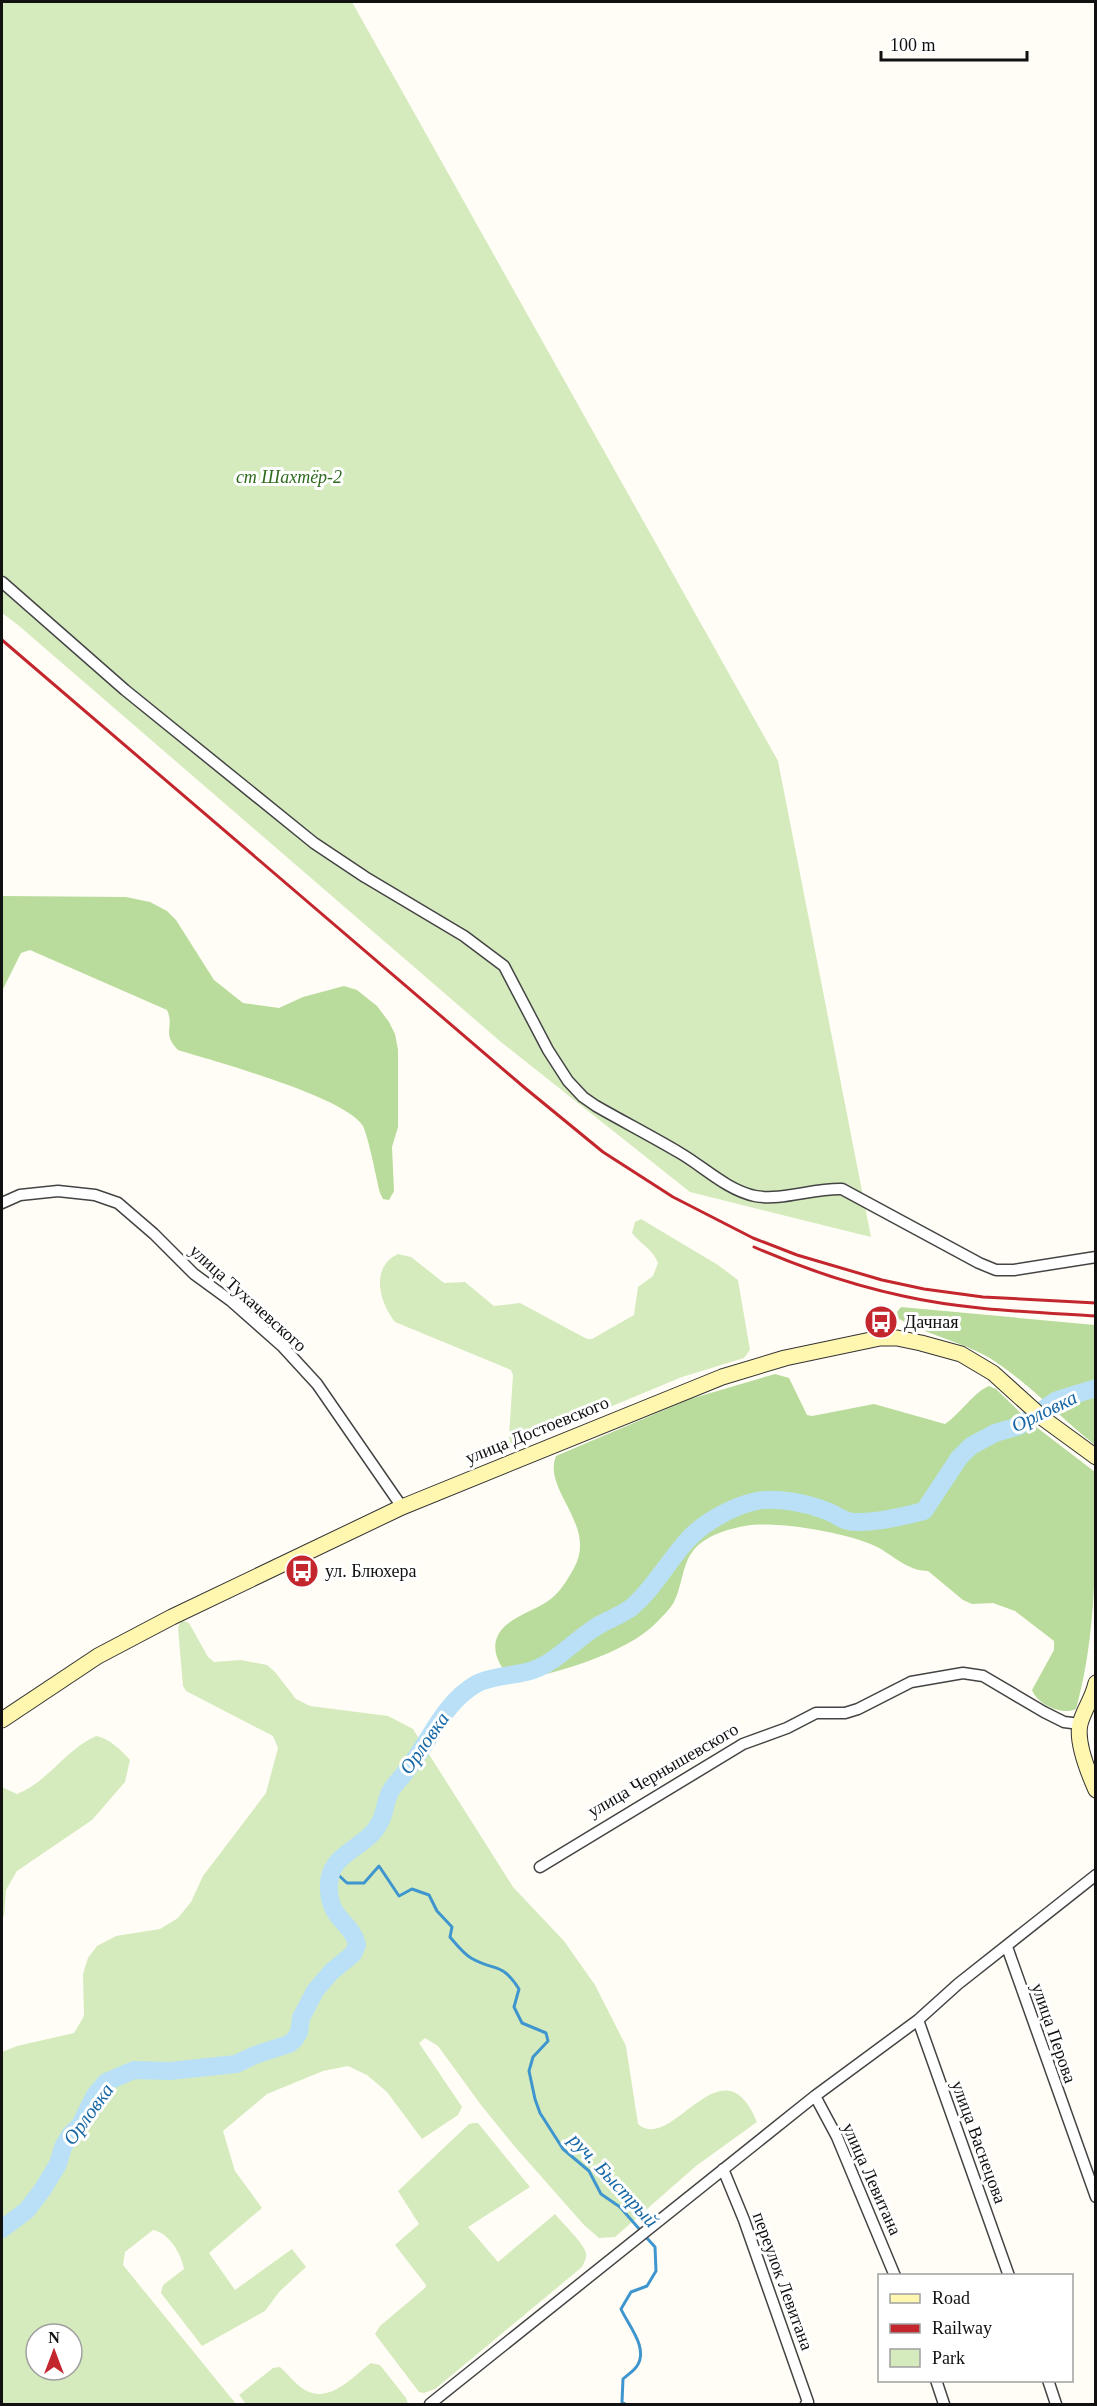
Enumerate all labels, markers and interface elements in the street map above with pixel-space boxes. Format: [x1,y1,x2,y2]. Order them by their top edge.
scale bar [881,24,1026,62]
text: 100 m [890,35,936,55]
park label: ст Шахтёр-2 [236,467,342,487]
street label: улица Тухачевского [185,1240,311,1356]
bus stop icon: Дачная [863,1304,899,1340]
place label: Дачная [904,1312,959,1332]
water label: Орловка [1008,1386,1081,1437]
street label: улица Достоевского [462,1392,612,1468]
bus stop icon: ул. Блюхера [284,1553,320,1589]
place label: ул. Блюхера [325,1561,417,1581]
water label: Орловка [395,1708,454,1779]
street label: улица Чернышевского [584,1719,742,1821]
street label: улица Перова [1028,1980,1080,2086]
street label: улица Васнецова [947,2078,1011,2206]
water label: Орловка [58,2079,118,2149]
street label: улица Левитана [838,2120,906,2238]
water label: руч. Быстрый [563,2127,663,2232]
street label: переулок Левитана [749,2209,817,2353]
legend [878,2274,1073,2382]
text: Road [932,2288,970,2308]
text: Railway [932,2318,992,2338]
north arrow [24,2322,84,2382]
text: N [48,2329,60,2346]
text: Park [932,2348,965,2368]

